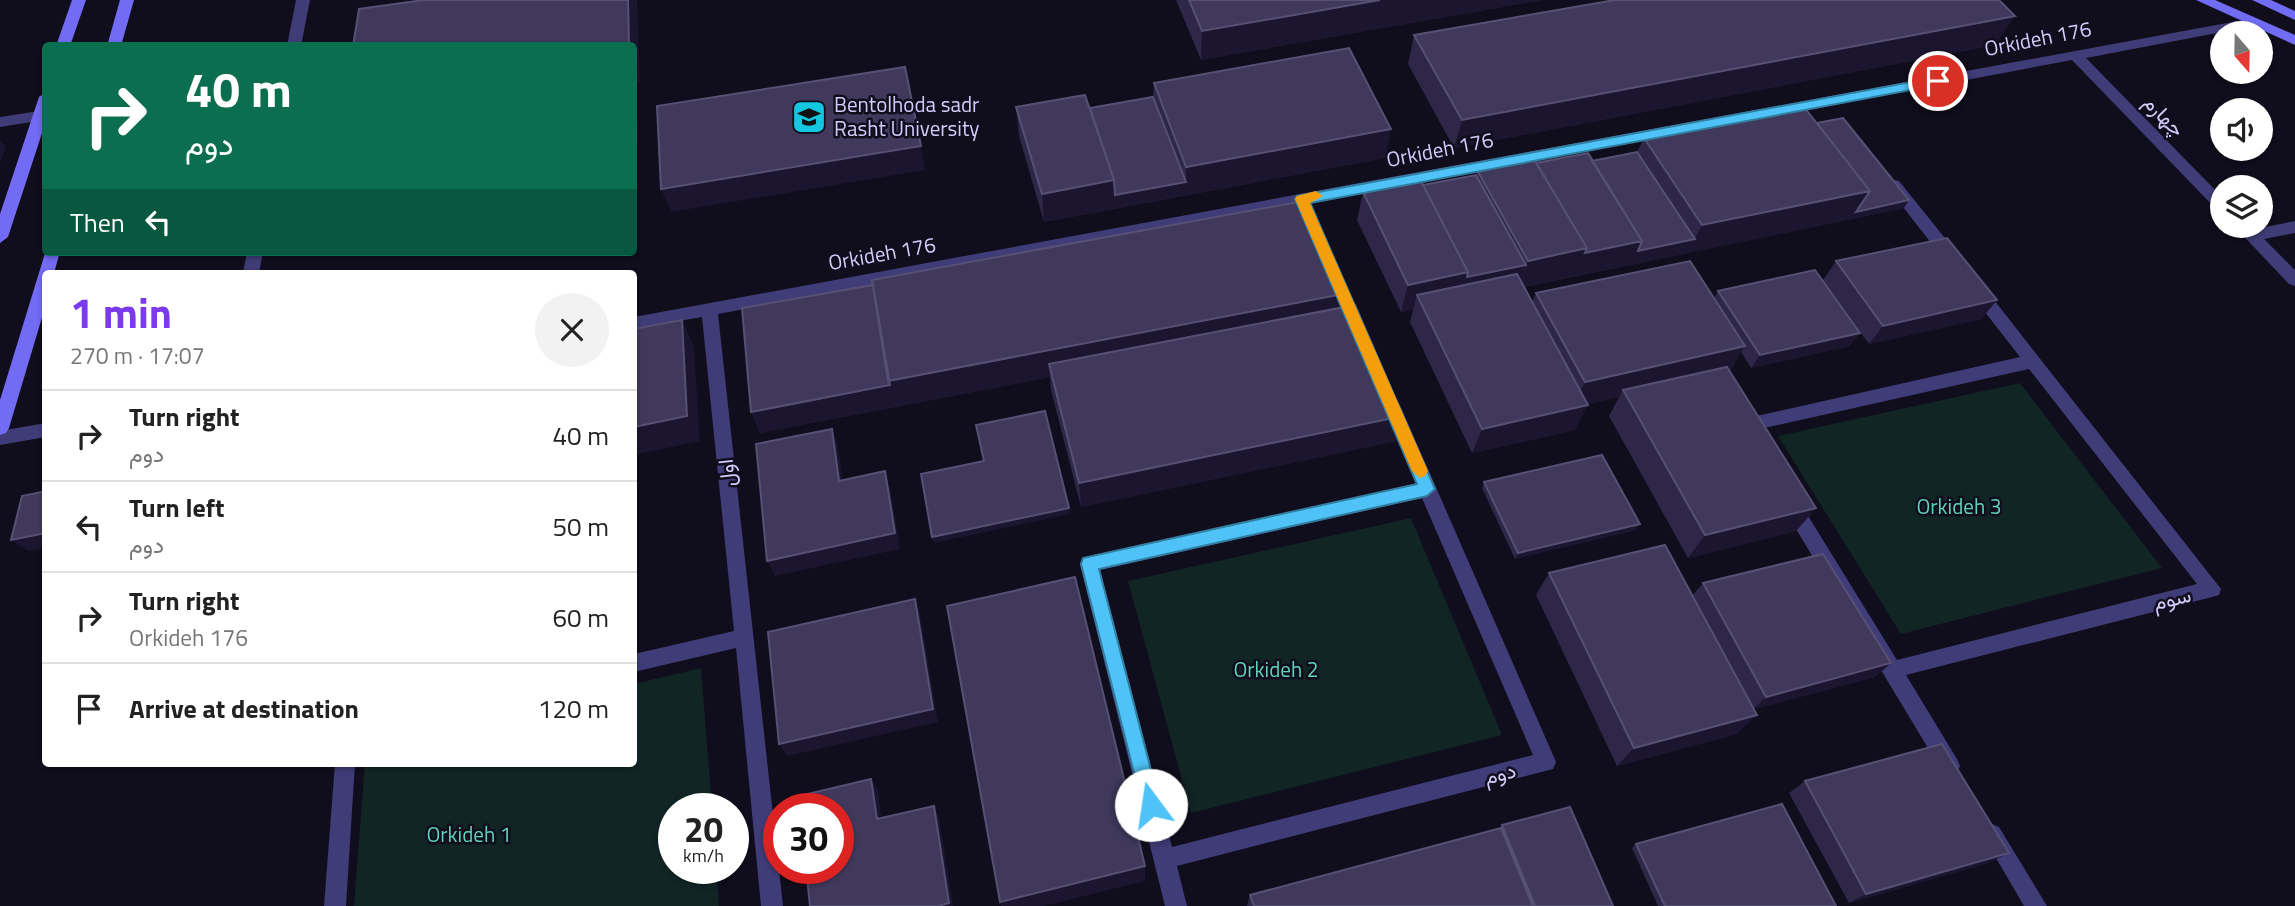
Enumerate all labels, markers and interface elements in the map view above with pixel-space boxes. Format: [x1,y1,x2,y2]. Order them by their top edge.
street label: Orkideh 176 [1981,12,2094,64]
north arrow [2210,21,2273,84]
map controls [2210,21,2273,238]
text: 40 m [185,51,292,126]
pin [1908,51,1968,111]
icon: arrive [1919,62,1957,100]
icon: right [70,70,161,161]
street label: چهارم [2137,87,2193,144]
place label: Bentolhoda sadr Rasht University [834,88,980,144]
school or university icon: Bentolhoda sadr Rasht University [790,98,828,136]
button: sound [2210,98,2273,161]
text: دوم [185,119,234,167]
street label: Orkideh 176 [1383,123,1496,175]
button: layers [2210,175,2273,238]
text: Then [70,203,125,242]
icon: left [139,203,177,241]
street label: Orkideh 176 [826,228,938,278]
text: 1 min [70,280,172,344]
button: close [535,293,609,367]
text: 270 m · 17:07 [70,338,205,373]
text: Turn right [129,397,240,436]
text: 40 m [552,416,609,455]
icon: right [70,417,108,455]
text: دوم [129,436,164,471]
street label: اول [709,458,743,489]
text: Turn left [129,488,224,527]
park label: Orkideh 3 [1916,490,2002,522]
text: 50 m [552,507,609,546]
icon: left [70,508,108,546]
text: دوم [129,527,164,562]
street label: سوم [2149,578,2194,618]
text: Turn right [129,581,240,620]
text: 60 m [552,598,609,637]
icon: right [70,599,108,637]
text: Orkideh 176 [129,620,248,655]
park label: Orkideh 2 [1233,653,1319,685]
text: Arrive at destination [129,689,359,728]
text: 120 m [538,689,609,728]
icon: arrive [70,690,108,728]
street label: دوم [1480,754,1519,792]
position arrow [1114,768,1188,842]
speed limit sign: 30 [763,793,854,884]
text: 20 [684,802,723,856]
park label: Orkideh 1 [426,818,512,850]
text: km/h [683,842,724,869]

